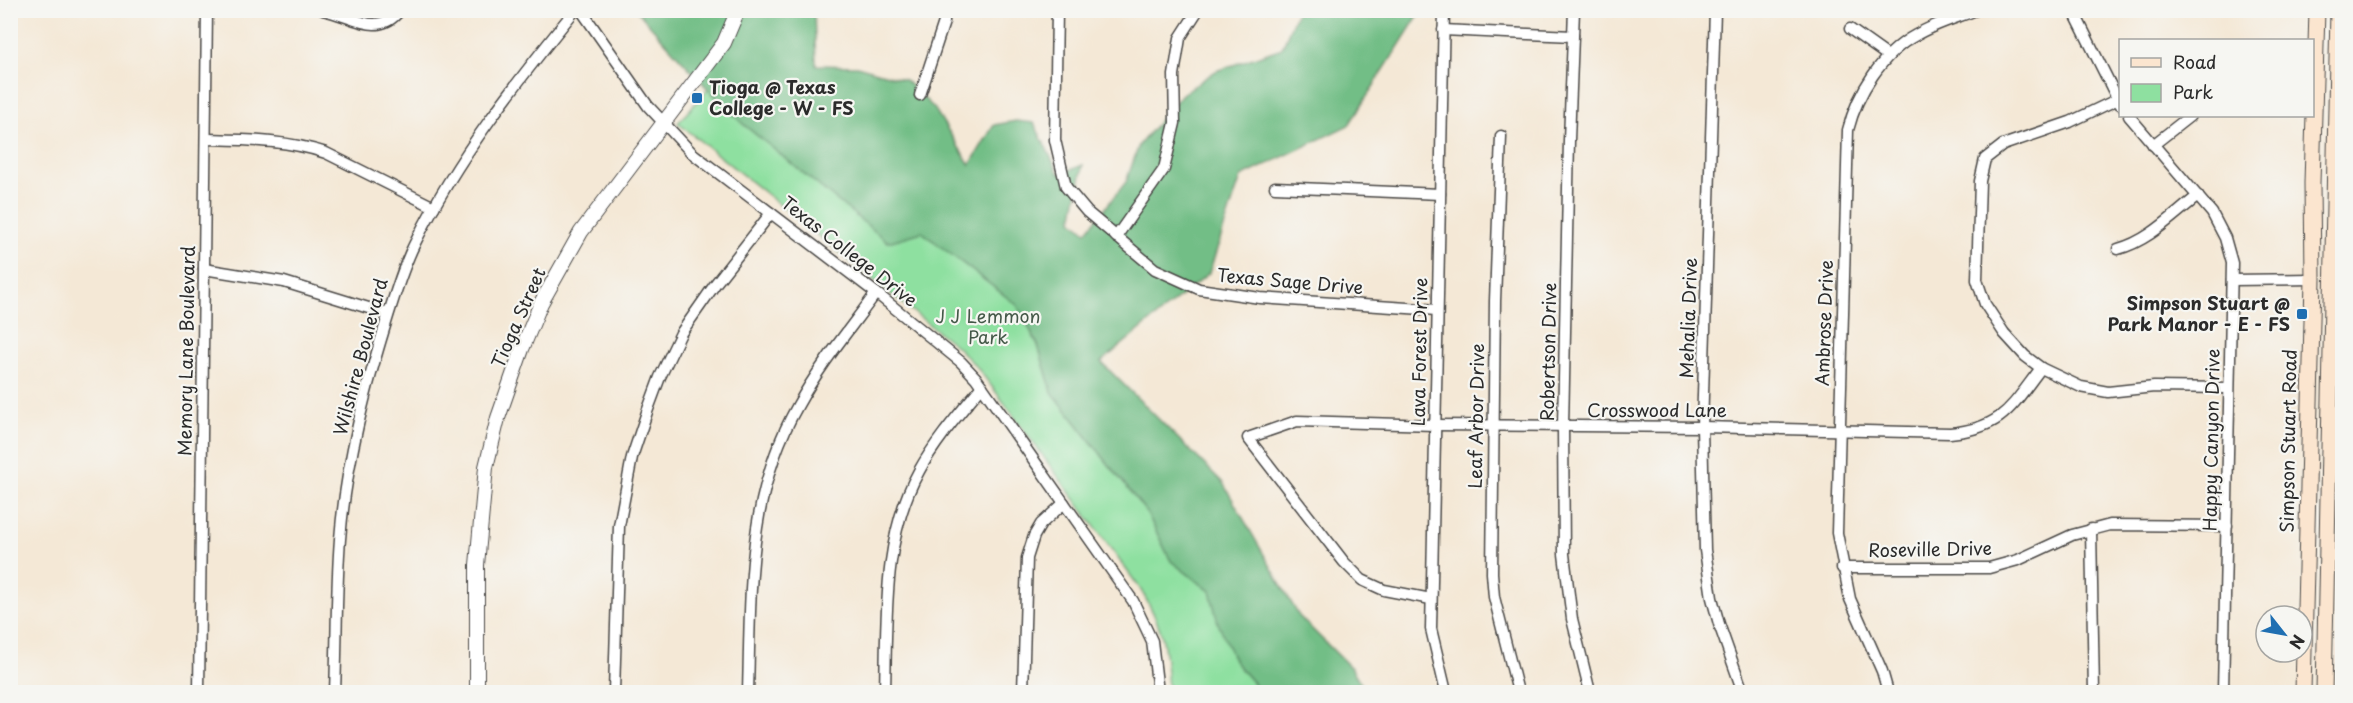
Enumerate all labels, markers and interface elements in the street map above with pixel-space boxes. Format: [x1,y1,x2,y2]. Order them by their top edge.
legend [2119,39,2314,117]
text: Road [2173,48,2217,75]
place label: Tioga @ Texas College - W - FS [709,73,854,121]
text: Park [2173,78,2213,105]
marker: Tioga @ Texas College - W - FS [690,91,704,105]
street label: Texas College Drive [776,189,924,313]
street label: Memory Lane Boulevard [170,246,201,456]
street label: Mehalia Drive [1672,257,1703,379]
street label: Ambrose Drive [1808,259,1839,387]
street label: Texas Sage Drive [1216,261,1364,300]
street label: Tioga Street [483,263,552,372]
street label: Wilshire Boulevard [326,275,394,438]
street label: Lava Forest Drive [1404,277,1433,427]
street label: Robertson Drive [1533,282,1562,421]
place label: Simpson Stuart @ Park Manor - E - FS [2107,289,2290,337]
park label: J J Lemmon Park [935,302,1041,350]
marker: Simpson Stuart @ Park Manor - E - FS [2295,307,2309,321]
street label: Leaf Arbor Drive [1461,343,1490,489]
street label: Happy Canyon Drive [2195,348,2226,532]
street label: Simpson Stuart Road [2272,349,2303,533]
street label: Crosswood Lane [1587,396,1727,423]
street label: Roseville Drive [1868,534,1992,563]
north arrow [2254,604,2314,664]
text: N [2284,631,2311,654]

